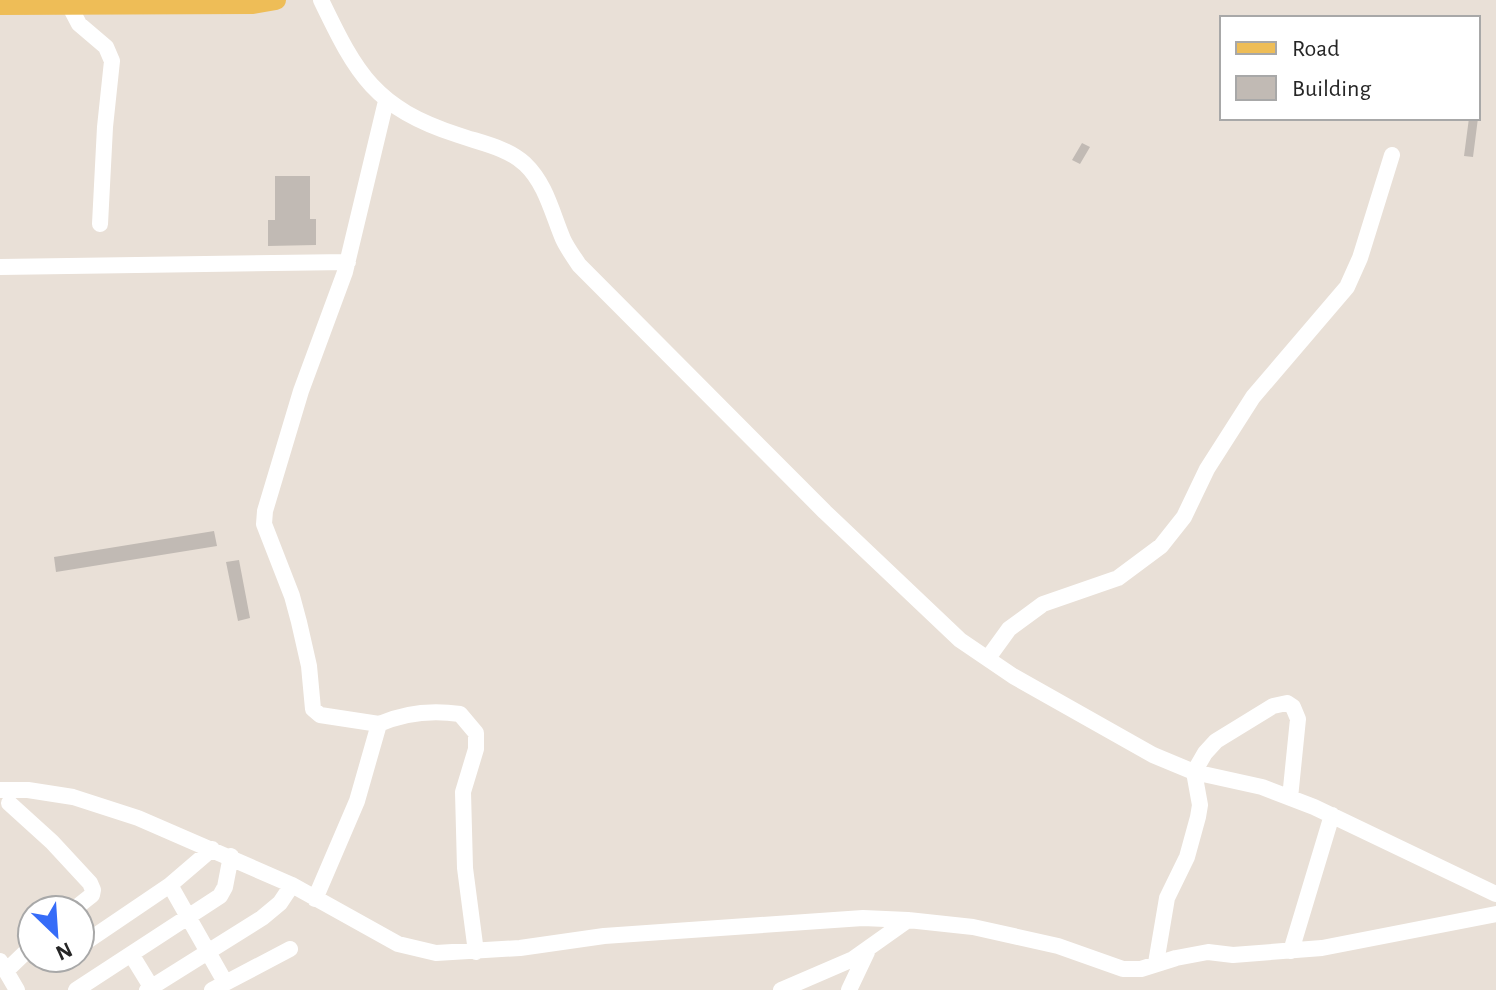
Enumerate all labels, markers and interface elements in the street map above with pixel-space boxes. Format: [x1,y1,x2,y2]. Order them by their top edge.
legend [1220,16,1480,120]
text: Road [1292,37,1340,61]
text: Building [1292,77,1371,101]
north arrow [16,894,96,974]
text: N [52,938,76,964]

